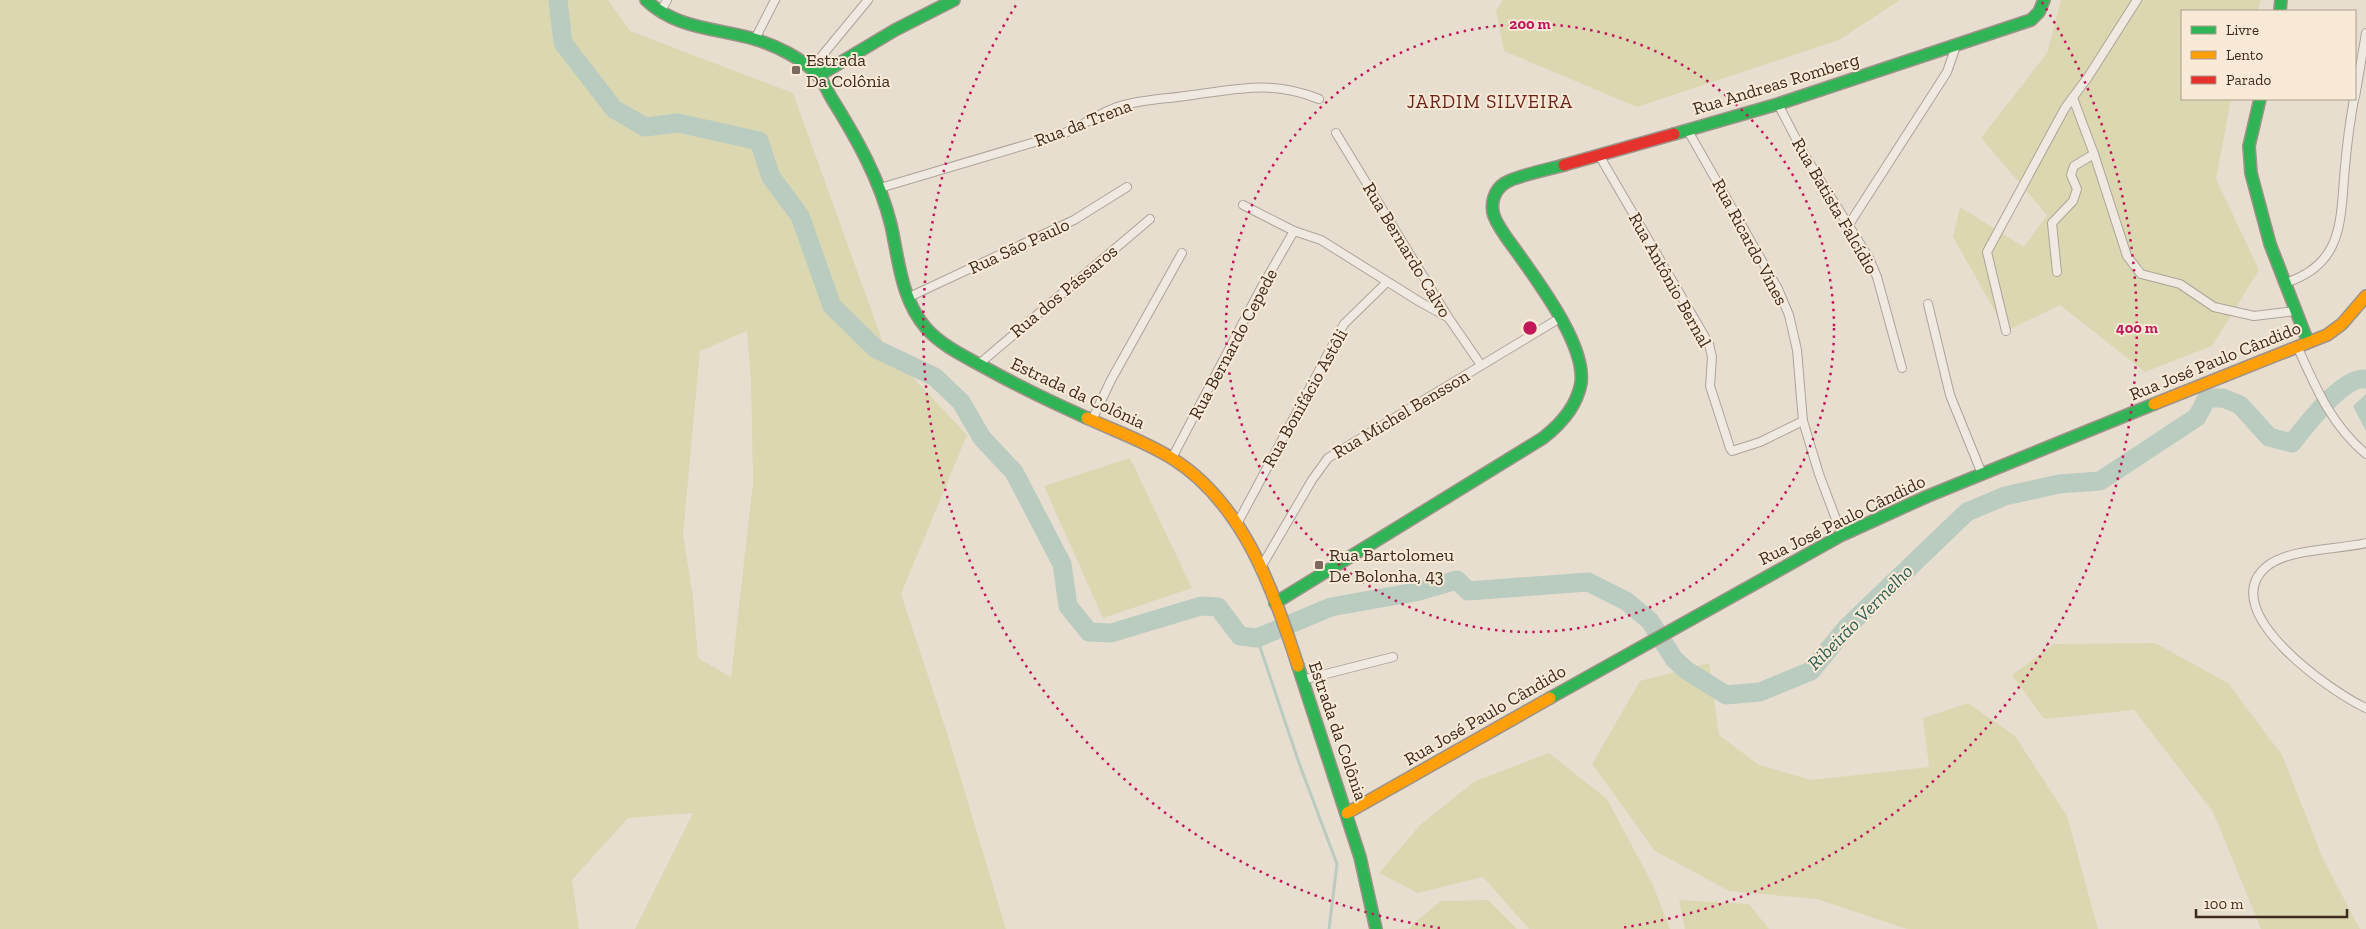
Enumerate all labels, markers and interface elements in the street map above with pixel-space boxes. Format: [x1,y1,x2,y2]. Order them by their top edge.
legend [2181,10,2356,100]
text: 200 m [1509,15,1551,33]
text: Livre [2226,21,2259,39]
text: Lento [2226,46,2263,64]
street label: Rua Andreas Romberg [1690,48,1862,120]
place label: Estrada Da Colônia [806,49,891,92]
marker: Estrada Da Colônia [790,64,802,76]
text: Parado [2226,71,2272,89]
district label: JARDIM SILVEIRA [1407,90,1573,113]
street label: Rua da Trena [1031,94,1135,152]
street label: Rua Batista Falcídio [1787,134,1883,278]
street label: Rua Ricardo Vines [1707,175,1793,309]
street label: Rua Bernardo Calvo [1358,178,1456,322]
street label: Rua Antônio Bernal [1624,209,1716,351]
street label: Rua São Paulo [965,213,1073,279]
street label: Rua dos Pássaros [1006,240,1122,342]
street label: Rua Bernardo Cepede [1184,265,1282,423]
street label: Rua José Paulo Cândido [2126,317,2304,405]
centre of rings [1521,319,1539,337]
text: 400 m [2116,319,2158,337]
street label: Rua Bonifácio Astôli [1258,325,1352,471]
street label: Estrada da Colônia [1007,352,1149,434]
street label: Rua Michel Bensson [1329,364,1474,463]
street label: Rua José Paulo Cândido [1755,470,1929,570]
place label: Rua Bartolomeu De Bolonha, 43 [1329,544,1454,587]
marker: Rua Bartolomeu De Bolonha, 43 [1313,559,1325,571]
water label: Ribeirão Vermelho [1802,559,1918,675]
street label: Estrada da Colônia [1304,659,1372,804]
street label: Rua José Paulo Cândido [1400,660,1570,770]
scale bar [2196,886,2347,918]
text: 100 m [2204,895,2243,913]

